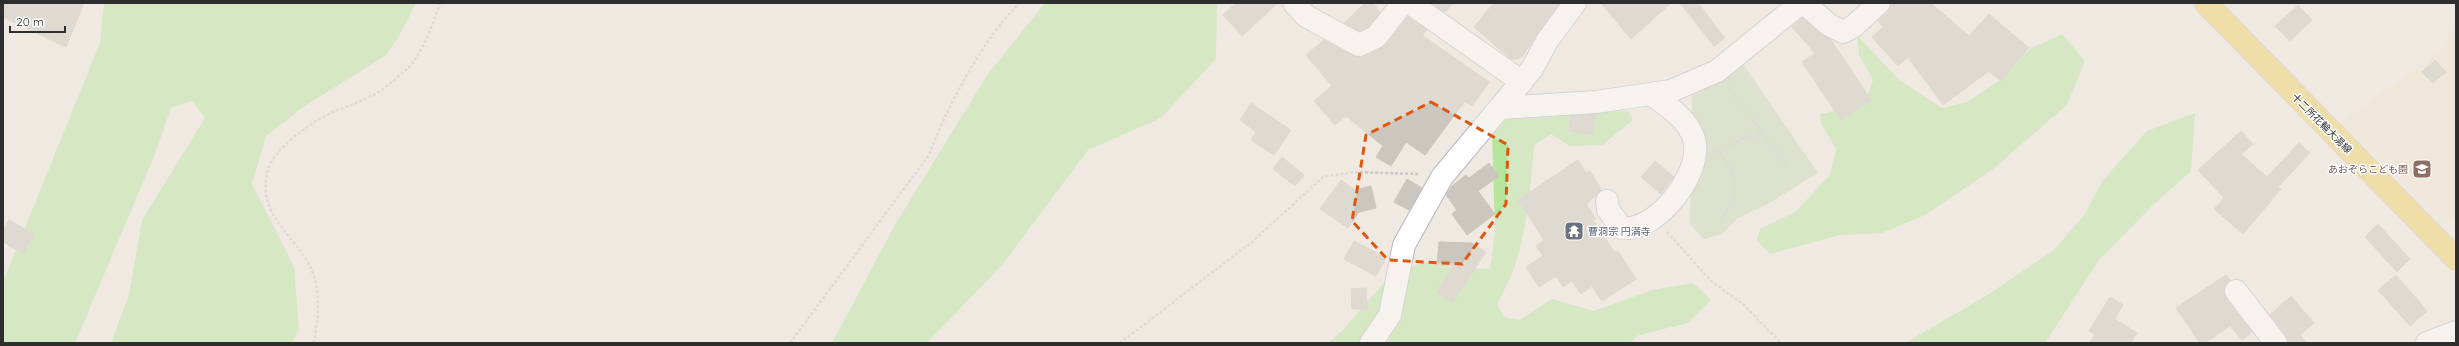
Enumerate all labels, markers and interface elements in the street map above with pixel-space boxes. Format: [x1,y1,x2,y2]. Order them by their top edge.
scale bar [10,8,65,34]
text: 20 m [16,14,44,29]
street label: 十二所花輪大湯線 [2289,90,2355,156]
school or university icon: あおぞらこども園 [2411,158,2433,180]
place label: あおぞらこども園 [2328,163,2408,176]
temple icon: 曹洞宗 円満寺 [1563,220,1585,242]
place label: 曹洞宗 円満寺 [1588,225,1651,238]

